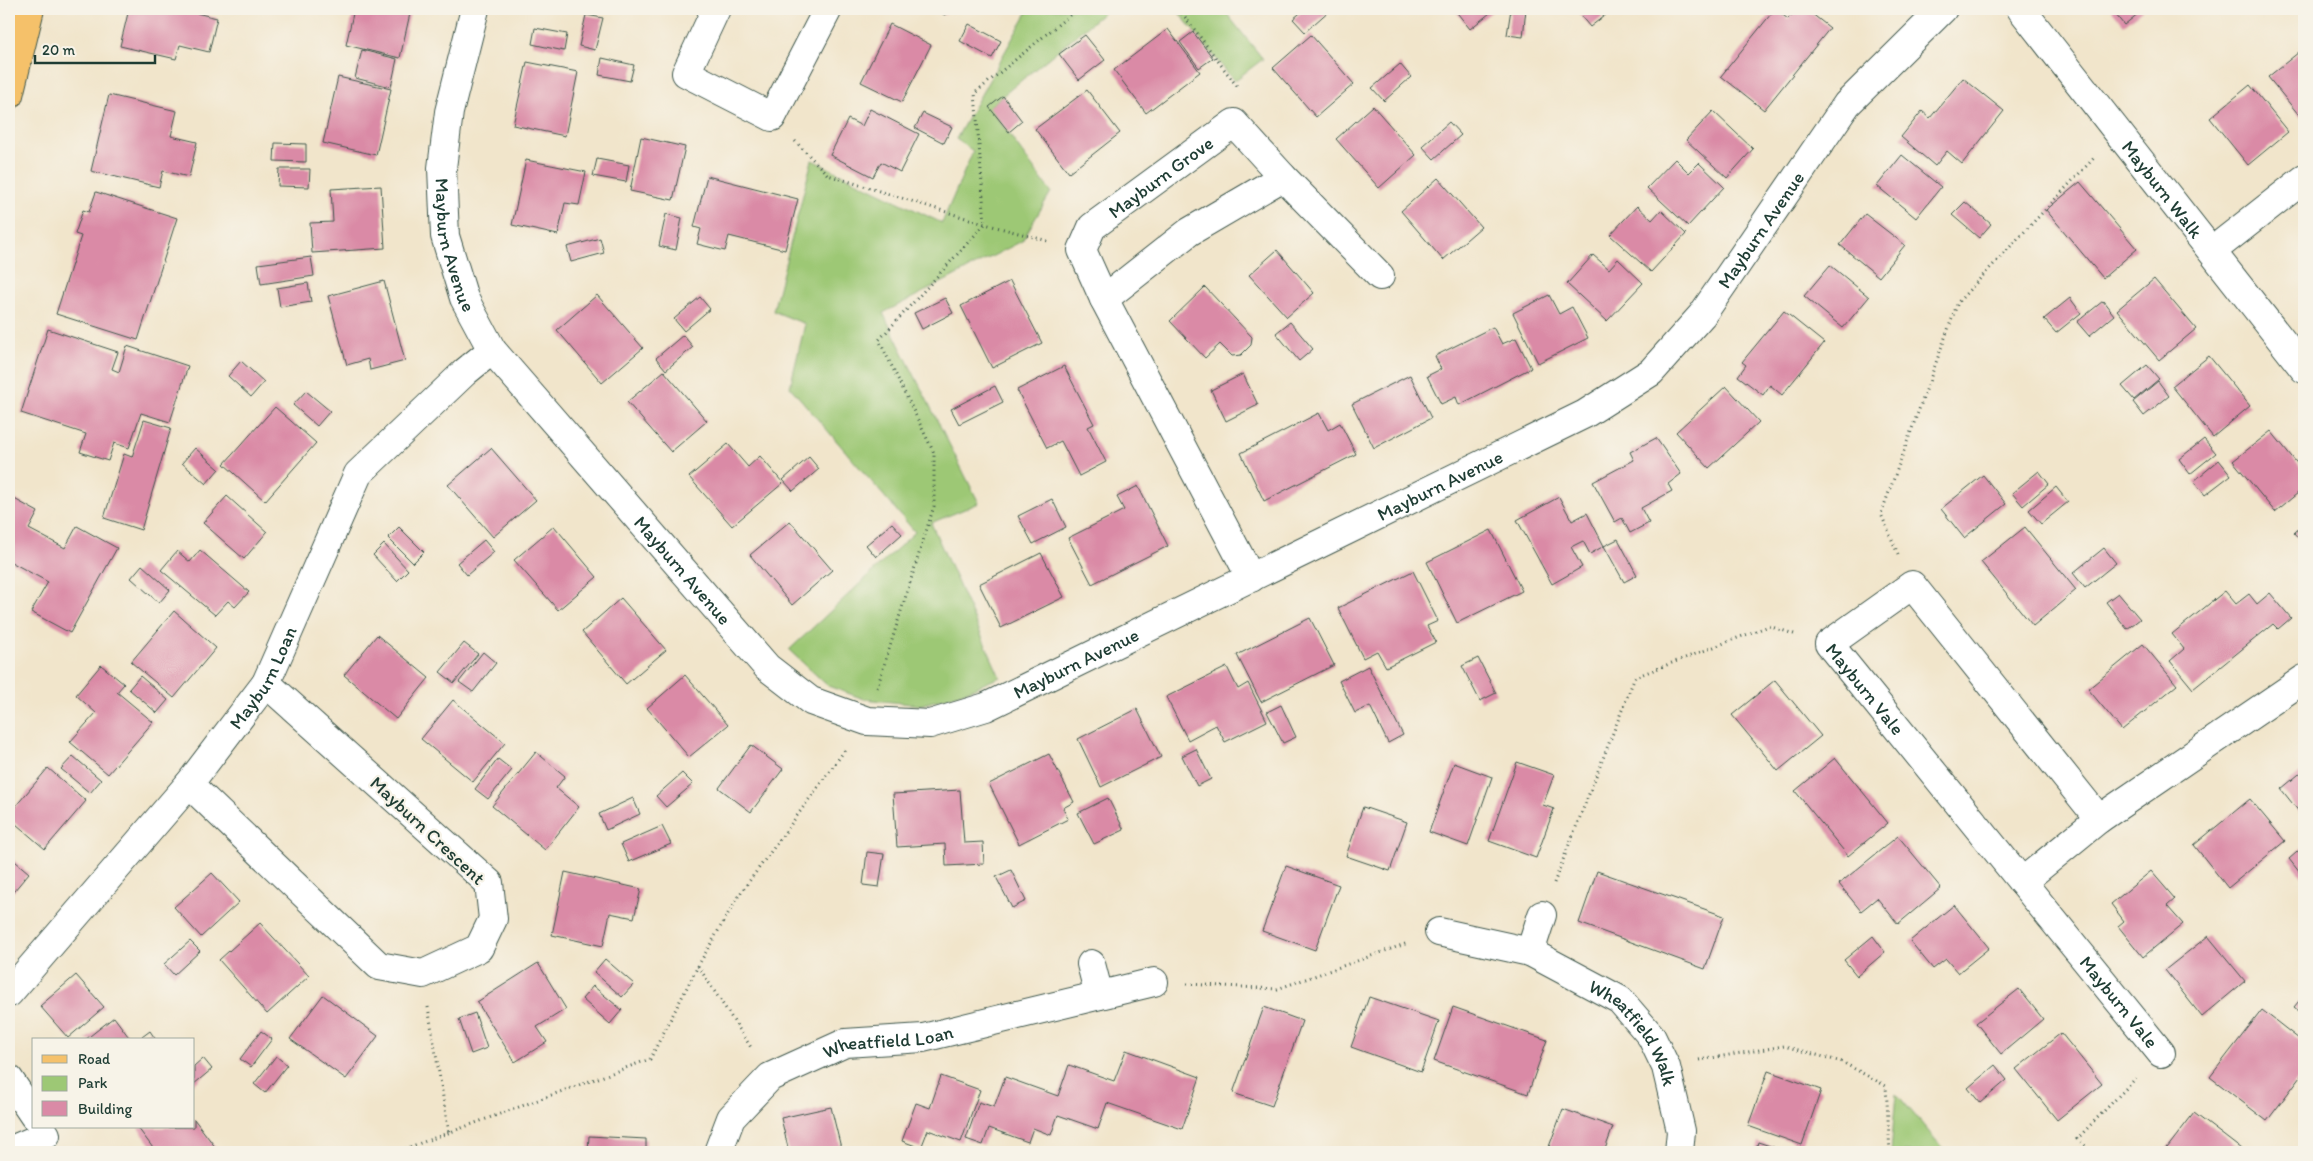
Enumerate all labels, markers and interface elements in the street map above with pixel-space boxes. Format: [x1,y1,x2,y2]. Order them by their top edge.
scale bar [35,32,155,64]
text: 20 m [42,41,76,59]
street label: Mayburn Grove [1104,131,1218,223]
street label: Mayburn Walk [2117,136,2208,243]
street label: Mayburn Avenue [1713,167,1809,293]
street label: Mayburn Avenue [430,177,480,316]
street label: Mayburn Avenue [1373,445,1506,526]
street label: Mayburn Avenue [629,511,736,630]
street label: Mayburn Loan [224,623,302,734]
street label: Mayburn Avenue [1010,623,1143,704]
street label: Mayburn Vale [1821,638,1909,740]
street label: Mayburn Crescent [365,771,490,889]
street label: Mayburn Vale [2075,951,2163,1053]
street label: Wheatfield Walk [1585,975,1681,1088]
street label: Wheatfield Loan [819,1020,956,1064]
legend [32,1038,195,1128]
text: Road [78,1050,111,1068]
text: Park [78,1074,108,1092]
text: Building [78,1100,132,1118]

